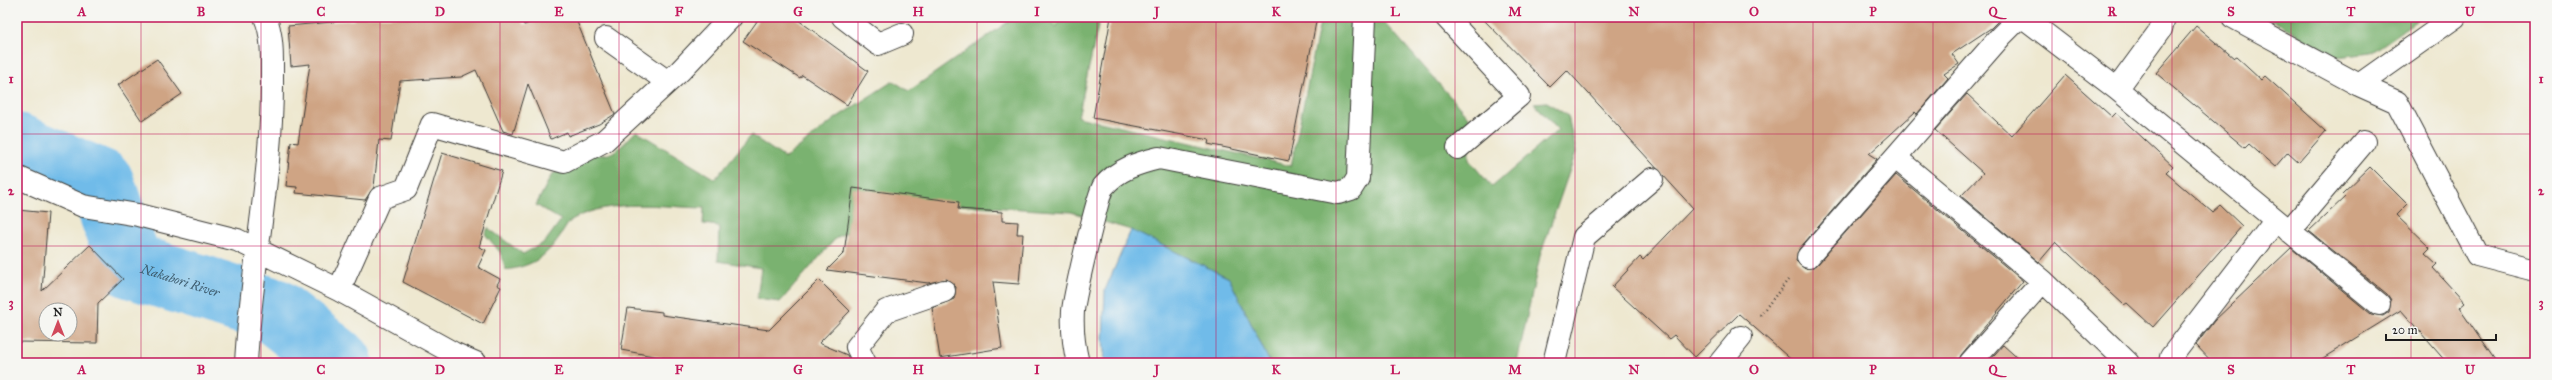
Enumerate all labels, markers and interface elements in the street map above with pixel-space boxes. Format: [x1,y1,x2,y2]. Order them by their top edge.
text: A [77,4,87,20]
text: B [197,4,206,20]
text: C [317,4,326,20]
text: D [435,4,445,20]
text: E [554,4,564,20]
text: F [675,4,684,20]
text: G [793,4,803,20]
text: H [912,4,924,20]
text: I [1034,4,1040,20]
text: J [1152,4,1160,20]
text: K [1271,4,1281,20]
text: L [1390,4,1400,20]
text: M [1508,4,1522,20]
text: N [1628,4,1640,20]
text: O [1749,4,1759,20]
text: P [1869,4,1877,20]
text: Q [1988,4,2007,20]
text: R [2107,4,2117,20]
text: S [2227,4,2235,20]
text: T [2346,4,2356,20]
text: U [2465,4,2476,20]
text: 1 [8,71,14,87]
text: 1 [2538,71,2544,87]
text: 2 [8,183,15,199]
text: 2 [2538,183,2545,199]
water label: Nakabori River [138,261,222,301]
text: 3 [8,295,14,311]
text: 3 [2538,295,2544,311]
north arrow [38,302,78,342]
text: N [53,306,63,319]
scale bar [2386,316,2496,342]
text: 20 m [2392,323,2418,337]
text: A [77,362,87,378]
text: B [197,362,206,378]
text: C [317,362,326,378]
text: D [435,362,445,378]
text: E [554,362,564,378]
text: F [675,362,684,378]
text: G [793,362,803,378]
text: H [912,362,924,378]
text: I [1034,362,1040,378]
text: J [1152,362,1160,378]
text: K [1271,362,1281,378]
text: L [1390,362,1400,378]
text: M [1508,362,1522,378]
text: N [1628,362,1640,378]
text: O [1749,362,1759,378]
text: P [1869,362,1877,378]
text: Q [1988,362,2007,378]
text: R [2107,362,2117,378]
text: S [2227,362,2235,378]
text: T [2346,362,2356,378]
text: U [2465,362,2476,378]

